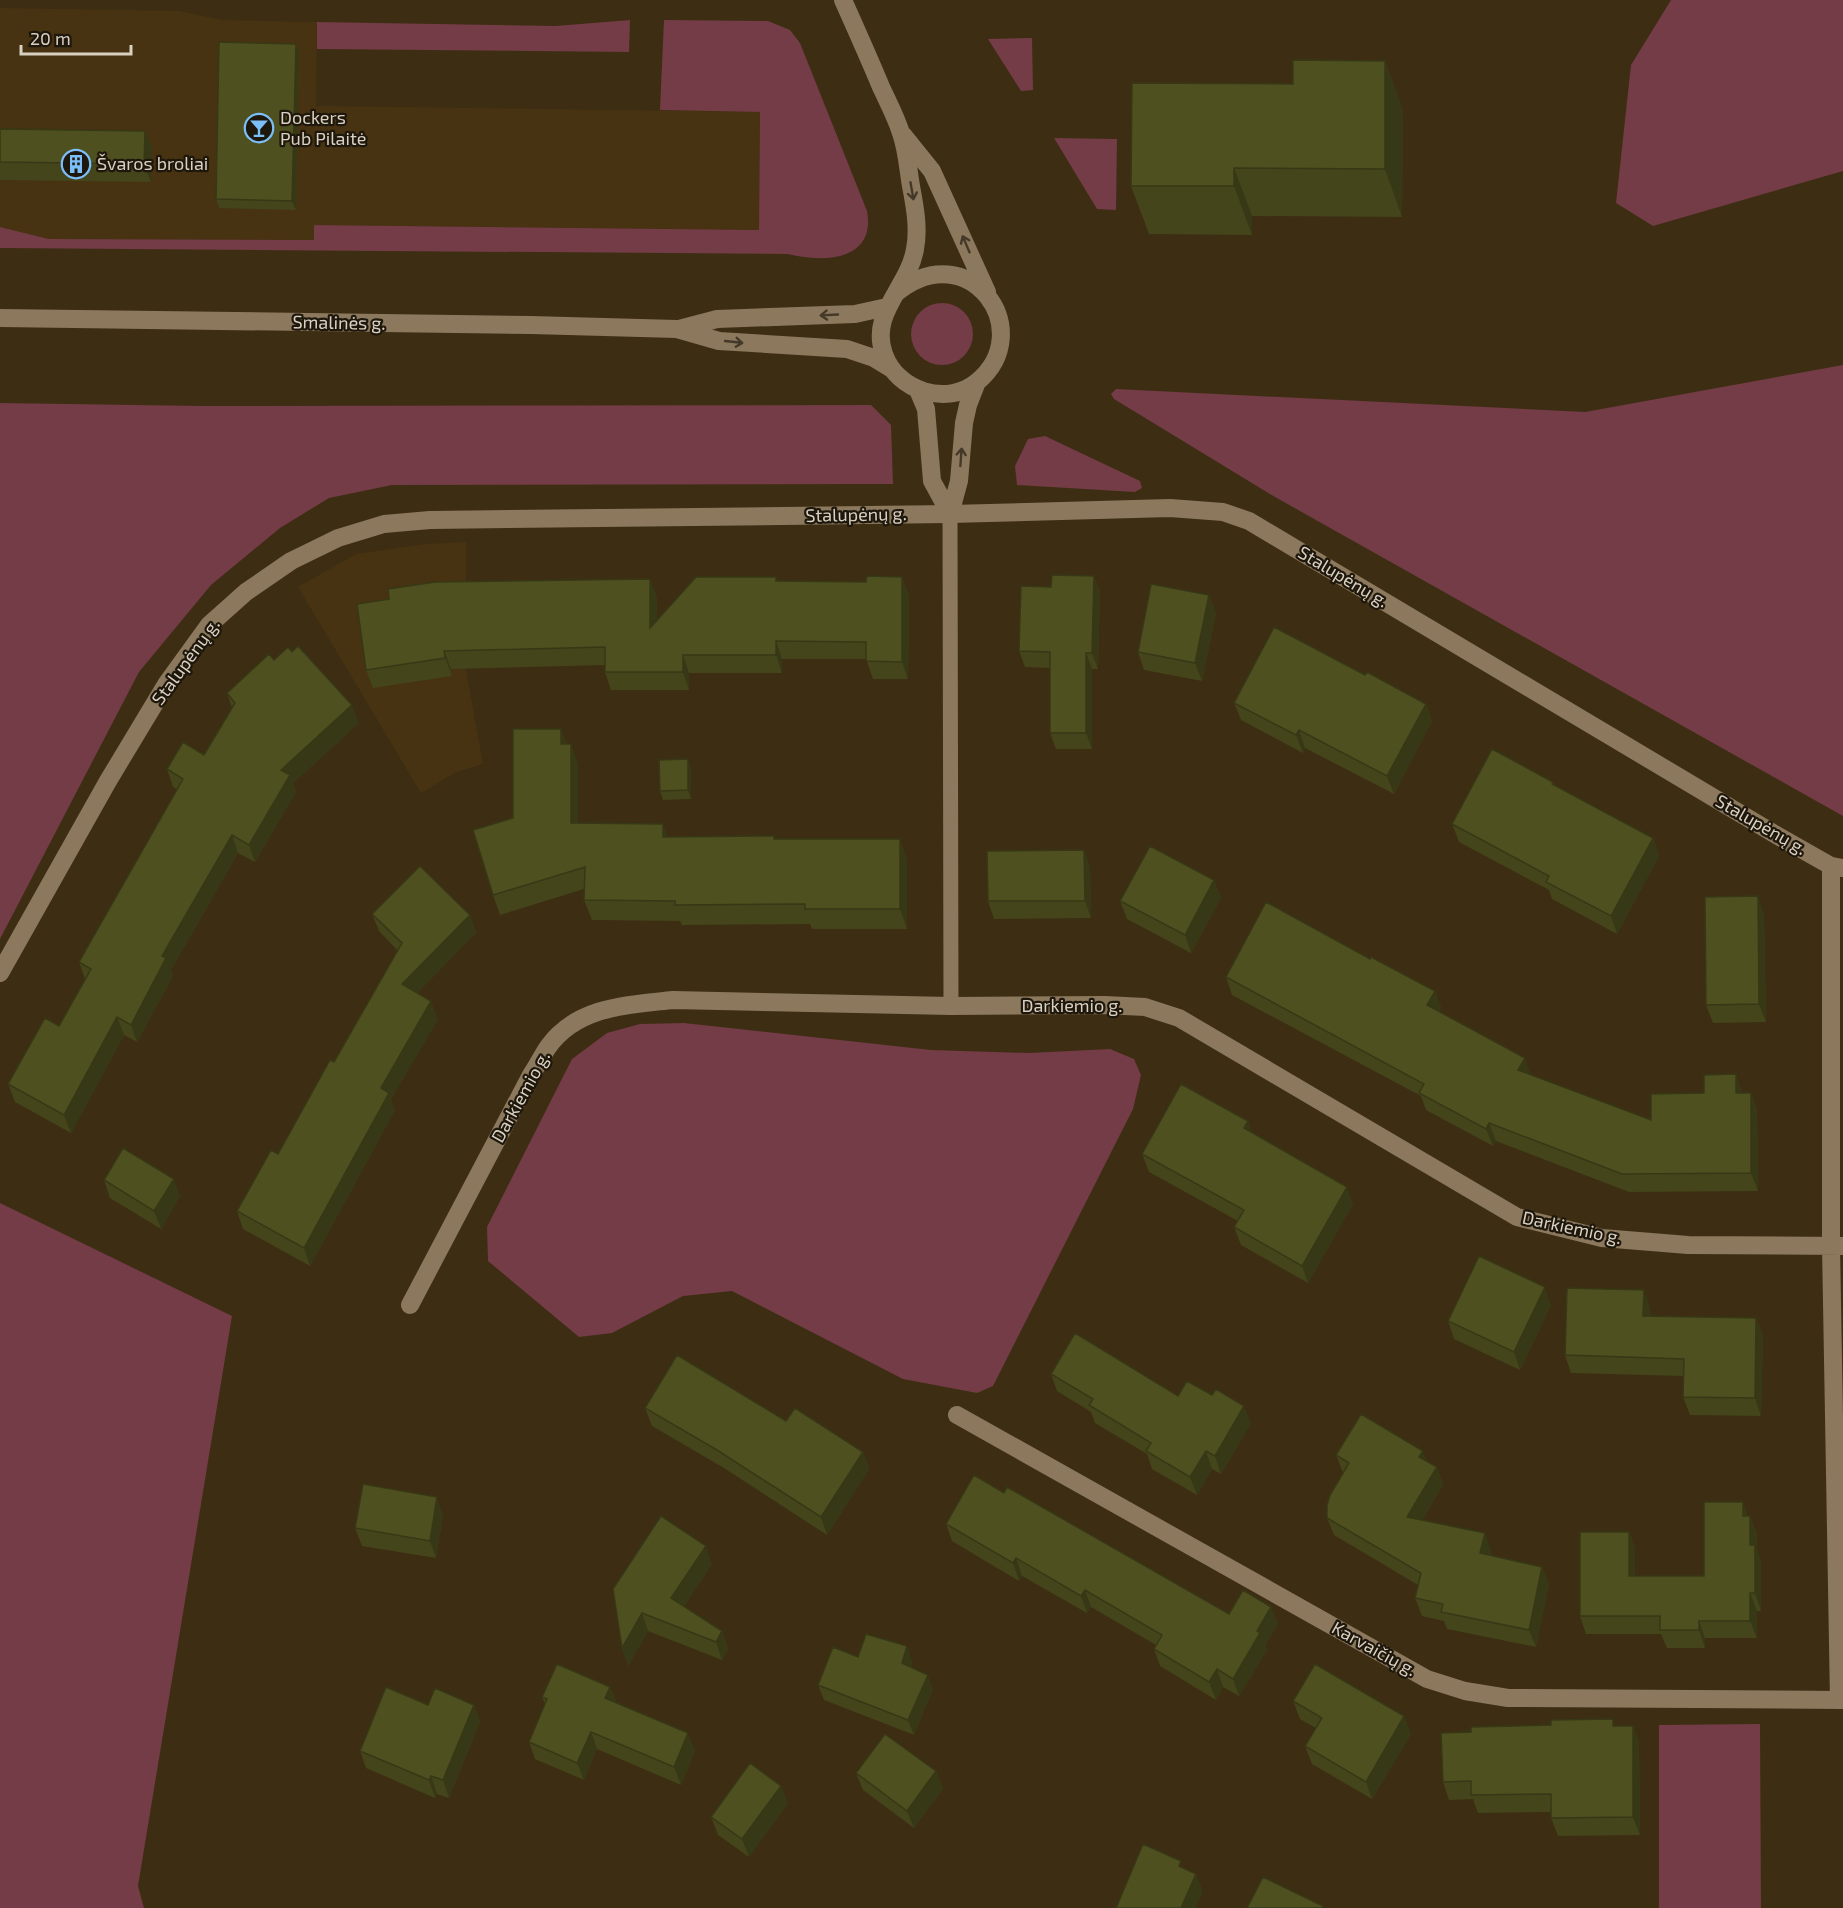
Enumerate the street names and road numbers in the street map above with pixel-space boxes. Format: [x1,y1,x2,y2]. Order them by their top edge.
street label: Smalinės g. [292,310,386,334]
street label: Stalupėnų g. [805,502,907,526]
street label: Stalupėnų g. [1294,541,1393,612]
street label: Stalupėnų g. [147,614,224,709]
street label: Stalupėnų g. [1712,789,1811,859]
street label: Darkiemio g. [1022,994,1122,1016]
street label: Darkiemio g. [486,1047,554,1146]
street label: Darkiemio g. [1521,1206,1624,1248]
street label: Karvaičių g. [1328,1616,1421,1680]

